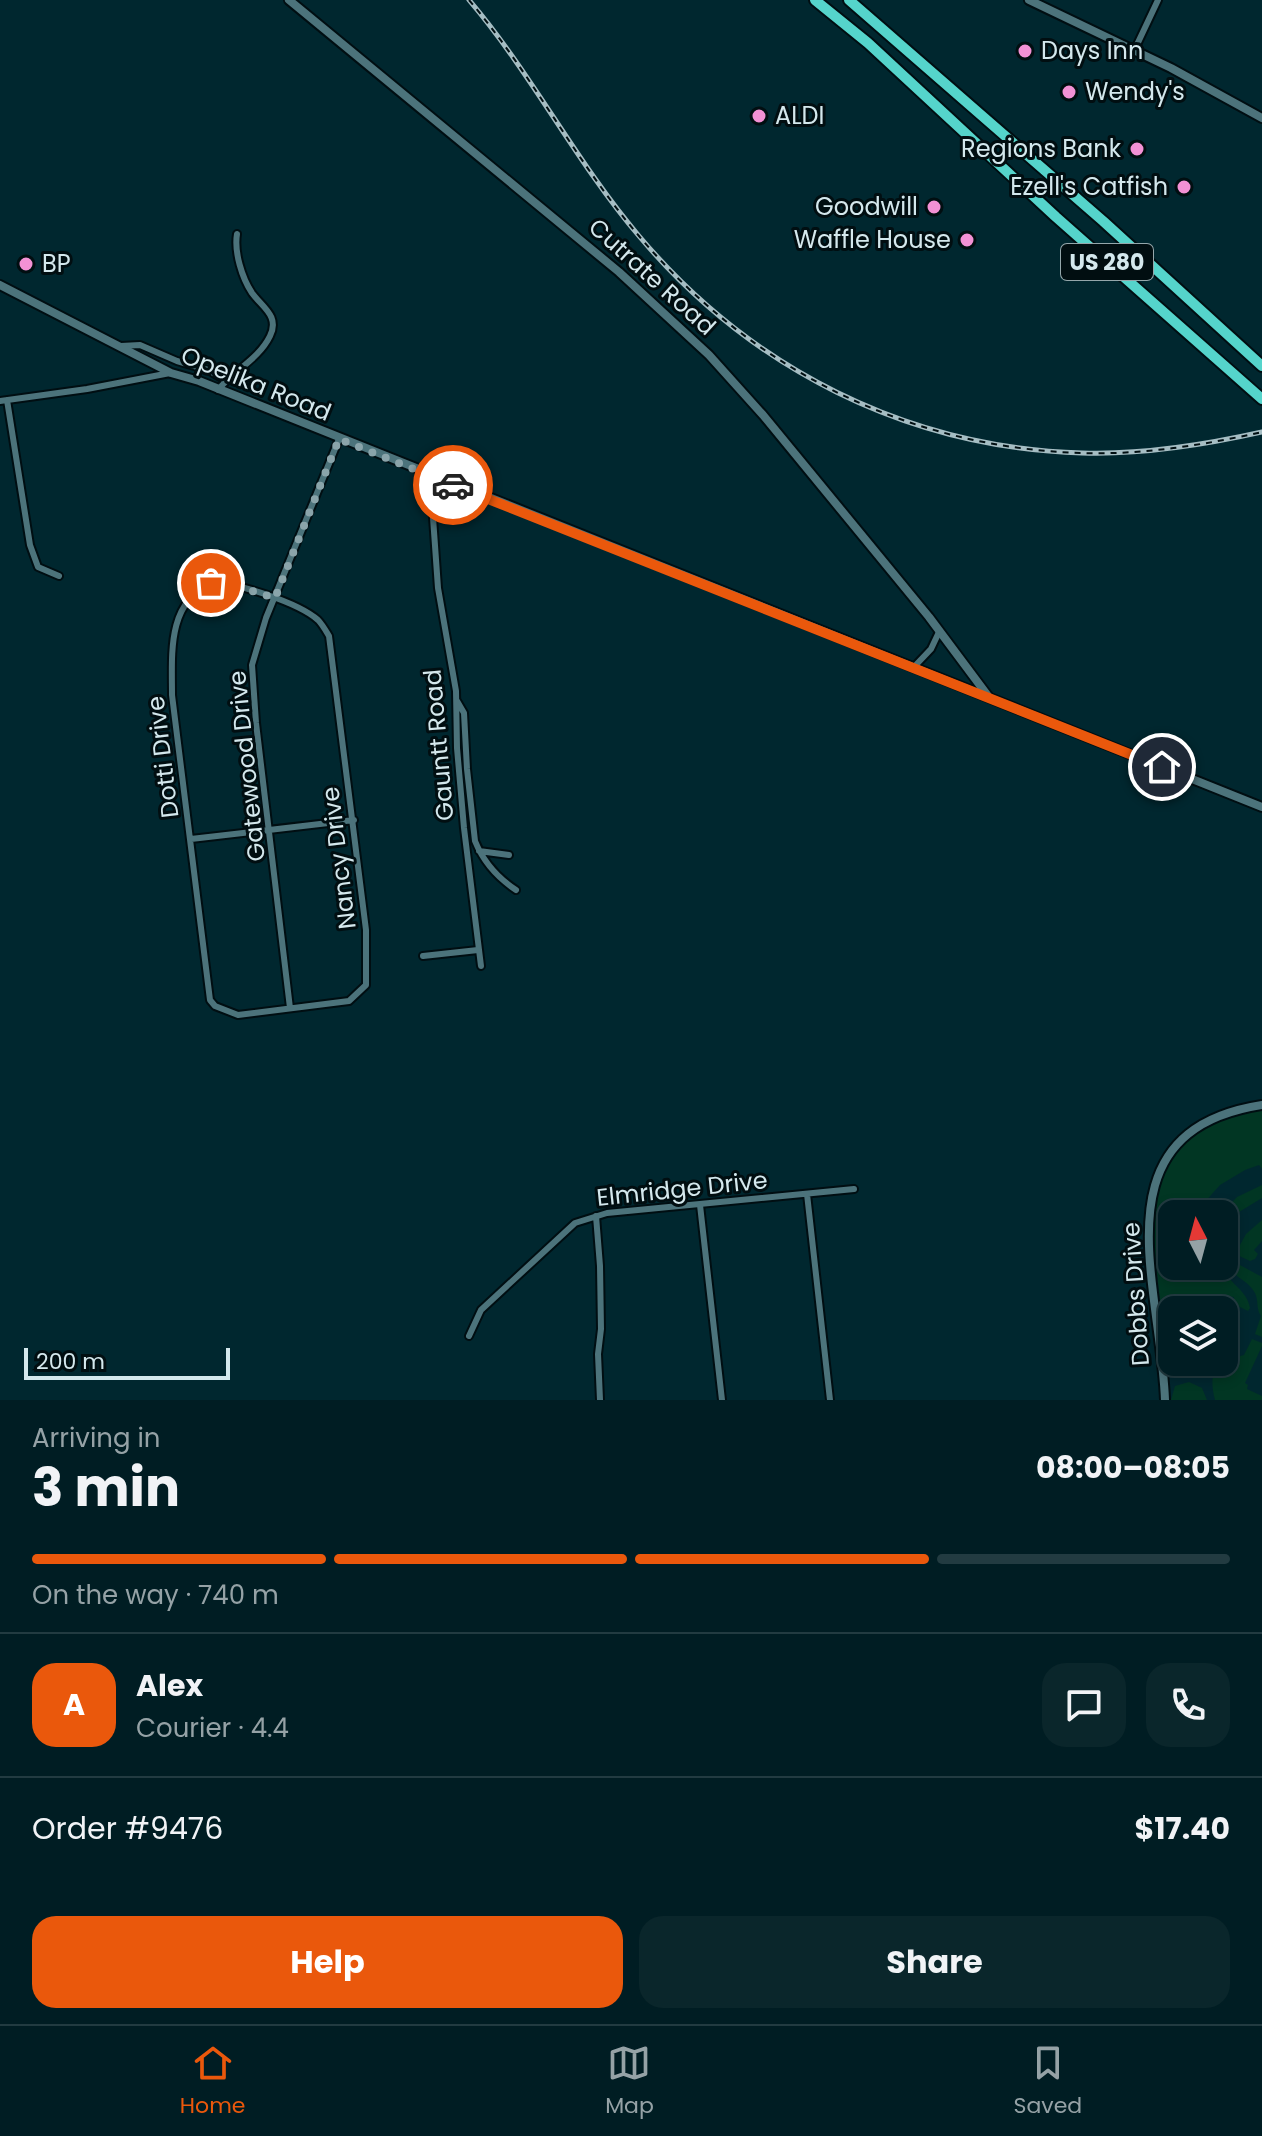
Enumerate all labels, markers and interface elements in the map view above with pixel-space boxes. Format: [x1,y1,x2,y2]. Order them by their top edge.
place label: Days Inn [1041,34,1143,67]
marker: Days Inn [1016,42,1034,60]
place label: Wendy's [1085,75,1185,108]
marker: Wendy's [1060,83,1078,101]
place label: ALDI [775,99,824,132]
marker: ALDI [750,107,768,125]
place label: Regions Bank [961,132,1122,165]
marker: Regions Bank [1128,140,1146,158]
place label: Ezell's Catfish [1010,170,1168,203]
marker: Ezell's Catfish [1175,178,1193,196]
place label: Goodwill [815,190,918,223]
marker: Goodwill [925,198,943,216]
street label: Cutrate Road [582,211,723,342]
place label: Waffle House [794,223,951,256]
marker: Waffle House [958,231,976,249]
road number: US 280 [1061,244,1153,280]
place label: BP [42,247,71,280]
marker: BP [17,255,35,273]
street label: Opelika Road [176,338,336,429]
courier [413,445,493,525]
icon: car [431,463,475,507]
pin [177,549,245,617]
icon: bag [189,561,233,605]
street label: Gauntt Road [415,668,462,822]
street label: Gatewood Drive [220,669,273,863]
street label: Dotti Drive [139,694,186,820]
pin [1128,733,1196,801]
icon: home [1140,745,1184,789]
street label: Nancy Drive [313,785,364,931]
street label: Elmridge Drive [595,1163,769,1214]
north arrow [1158,1200,1238,1280]
map controls [1158,1200,1238,1376]
street label: Dobbs Drive [1114,1221,1157,1367]
button: layers [1158,1296,1238,1376]
scale bar [24,1344,230,1380]
text: 200 m [36,1346,105,1377]
text: Arriving in [32,1420,161,1456]
text: 08:00–08:05 [1036,1446,1230,1489]
text: 3 min [32,1451,180,1524]
text: On the way · 740 m [32,1577,279,1613]
button: chat [1042,1663,1126,1747]
button: phone [1146,1663,1230,1747]
text: Alex [136,1664,203,1707]
text: A [63,1683,85,1726]
text: Courier · 4.4 [136,1710,289,1746]
text: Order #9476 [32,1807,223,1850]
text: $17.40 [1135,1807,1230,1850]
button: Help [32,1916,623,2008]
button: Share [639,1916,1230,2008]
tab: Home [180,2041,245,2122]
tab: Map [605,2041,654,2122]
tab: Saved [1014,2041,1082,2122]

